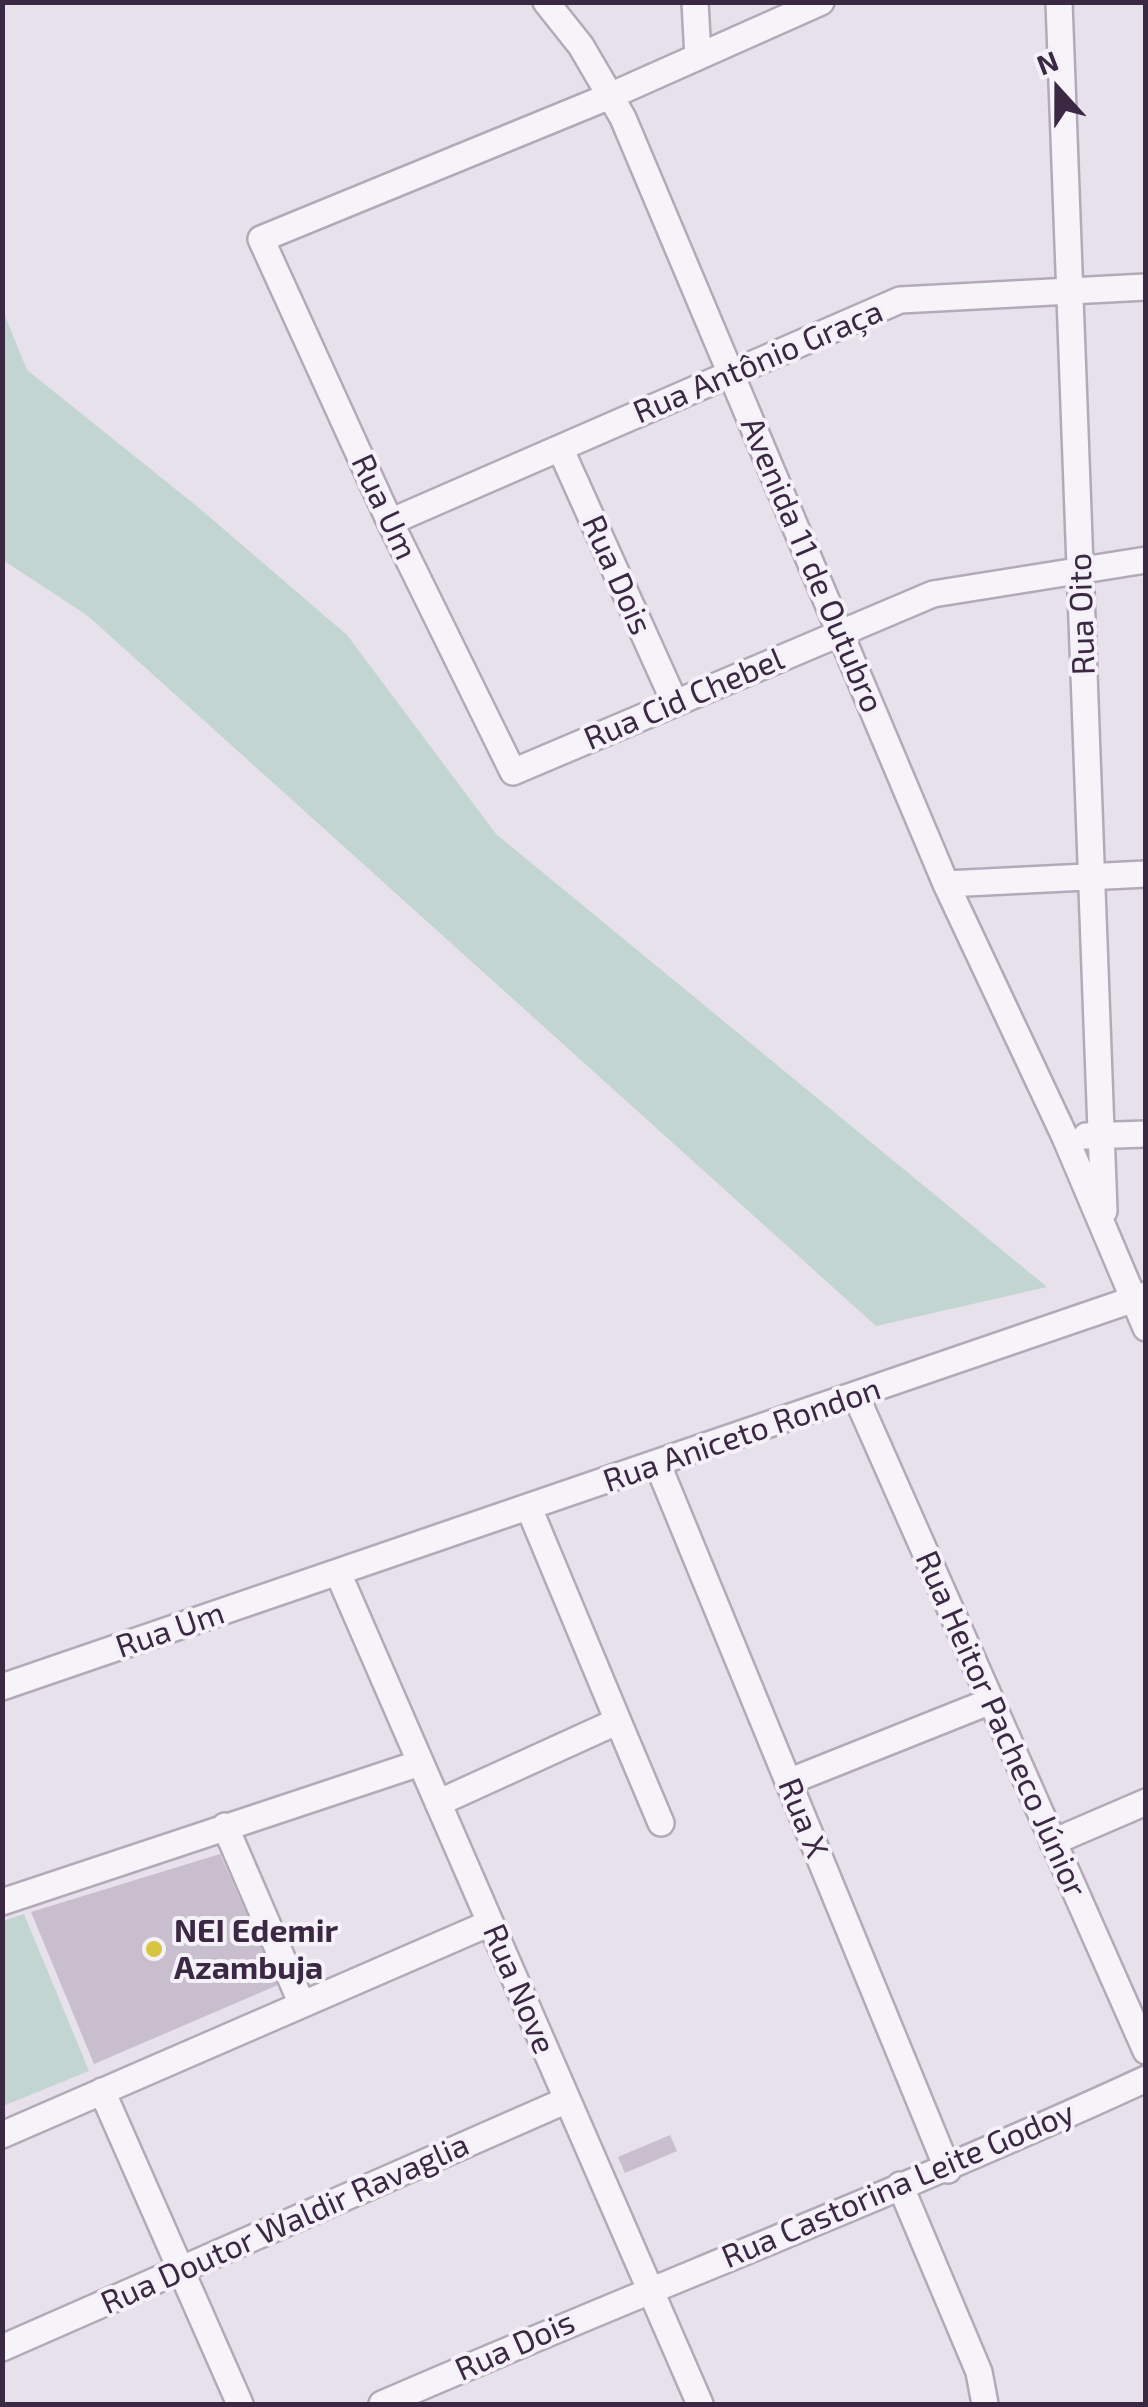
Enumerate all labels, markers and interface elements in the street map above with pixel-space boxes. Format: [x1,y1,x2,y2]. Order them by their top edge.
north arrow [1008,40,1108,140]
text: N [1032,42,1063,81]
street label: Rua Antônio Graça [628,292,888,432]
street label: Avenida 11 de Outubro [732,412,892,718]
street label: Rua Um [343,448,425,566]
street label: Rua Dois [574,509,660,641]
street label: Rua Oito [1061,552,1103,676]
street label: Rua Cid Chebel [578,640,790,758]
street label: Rua Aniceto Rondon [598,1370,886,1500]
street label: Rua Heitor Pacheco Júnior [907,1545,1095,1903]
street label: Rua Um [111,1594,229,1666]
street label: Rua X [770,1773,836,1863]
place label: NEI Edemir Azambuja [174,1912,338,1987]
street label: Rua Nove [475,1918,563,2060]
marker: NEI Edemir Azambuja [143,1938,165,1960]
street label: Rua Castorina Leite Godoy [716,2093,1080,2277]
street label: Rua Doutor Waldir Ravaglia [95,2125,475,2323]
street label: Rua Dois [449,2303,581,2389]

